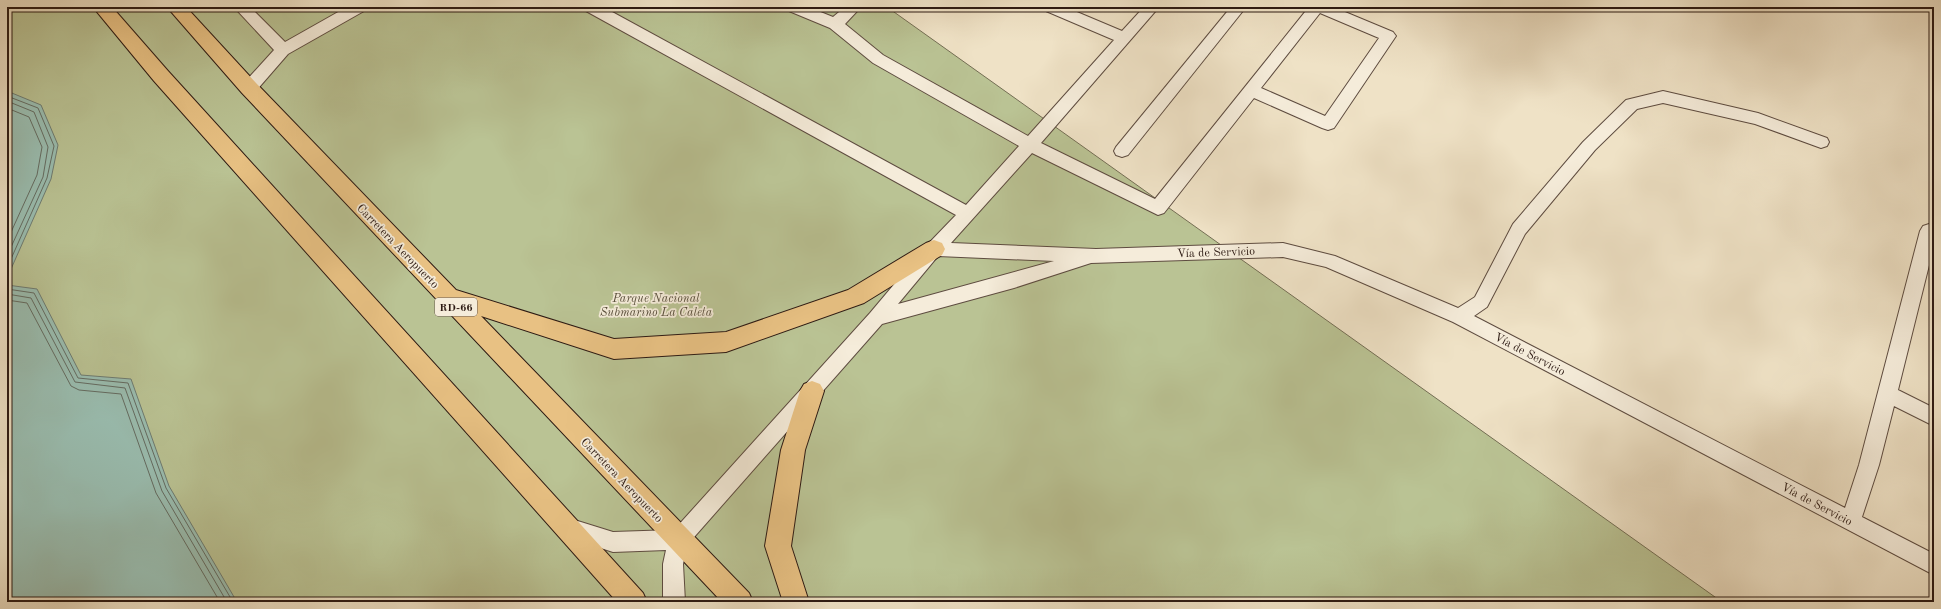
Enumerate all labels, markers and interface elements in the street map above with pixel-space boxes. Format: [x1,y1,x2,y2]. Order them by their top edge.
street label: Carretera Aeropuerto [354,202,441,291]
street label: Vía de Servicio [1177,246,1255,260]
park label: Parque Nacional Submarino La Caleta [600,293,713,319]
road number: RD-66 [435,298,477,316]
street label: Vía de Servicio [1492,331,1567,379]
street label: Carretera Aeropuerto [578,436,665,525]
street label: Vía de Servicio [1779,481,1854,529]

